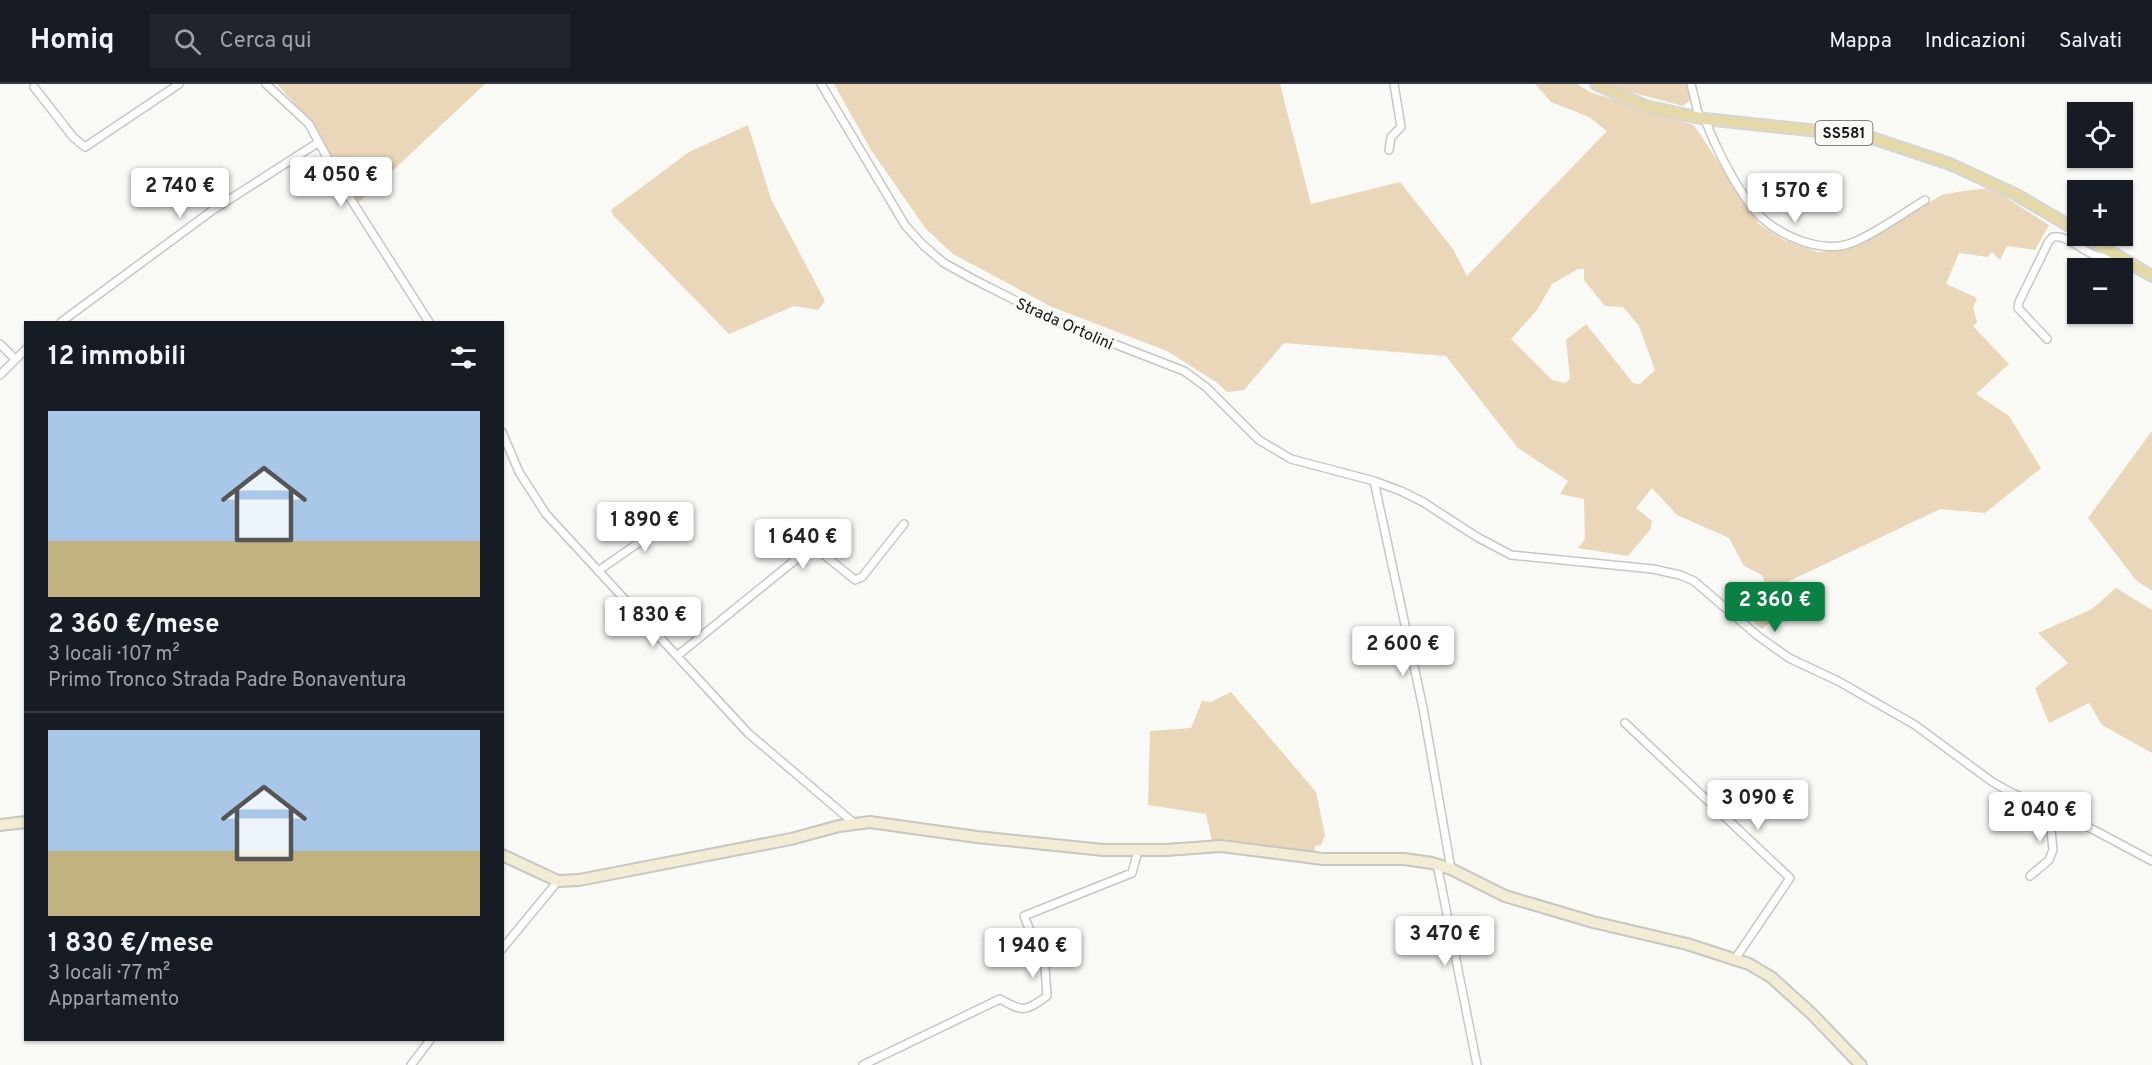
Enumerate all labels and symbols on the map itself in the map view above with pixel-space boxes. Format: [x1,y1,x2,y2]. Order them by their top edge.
road number: SS581 [1816,121,1872,145]
pin: 4 050 € [286,157,396,208]
pin: 2 740 € [125,168,235,219]
pin: 1 570 € [1740,173,1850,224]
street label: Strada Ortolini [1012,294,1116,355]
pin: 1 890 € [590,502,700,553]
pin: 1 640 € [748,519,858,570]
pin: 2 360 € [1720,582,1830,633]
pin: 1 830 € [598,597,708,648]
pin: 2 600 € [1348,626,1458,677]
pin: 3 090 € [1703,780,1813,831]
pin: 2 040 € [1985,792,2095,843]
pin: 3 470 € [1390,916,1500,967]
pin: 1 940 € [978,928,1088,979]

